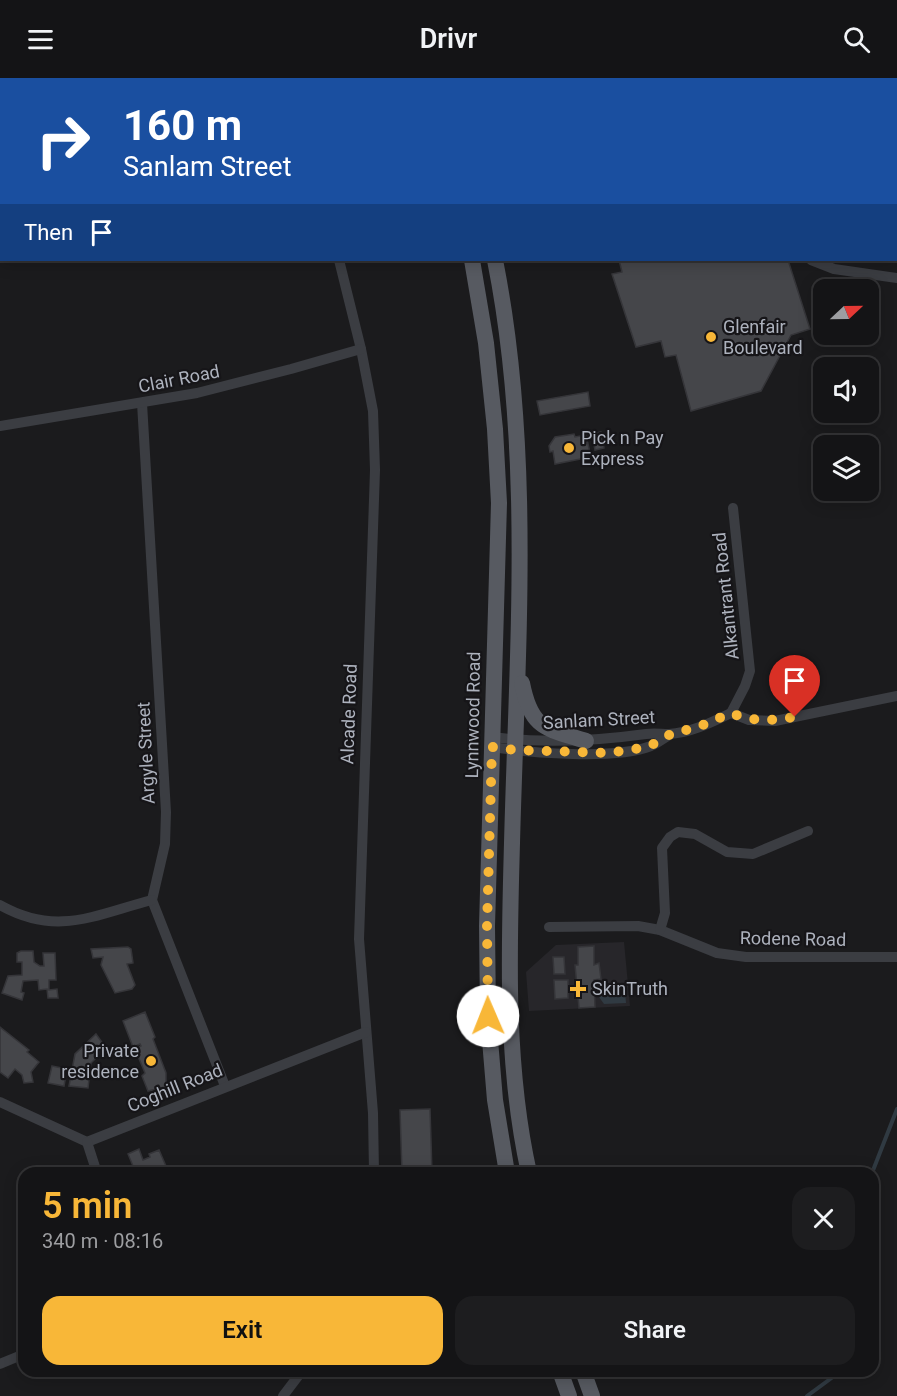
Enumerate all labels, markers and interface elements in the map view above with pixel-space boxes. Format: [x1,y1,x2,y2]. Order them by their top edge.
icon: menu [24,23,57,56]
text: Drivr [420,23,477,55]
icon: search [840,23,873,56]
text: 160 m [123,101,242,150]
icon: right [24,102,102,180]
text: Sanlam Street [123,151,292,183]
icon: arrive [85,216,118,249]
text: Then [24,220,73,245]
north arrow [813,279,879,345]
map controls [813,279,879,501]
place label: Glenfair Boulevard [723,316,803,358]
marker: Glenfair Boulevard [704,330,718,344]
button: sound [813,357,879,423]
street label: Clair Road [137,360,221,397]
place label: Pick n Pay Express [581,427,664,469]
button: layers [813,435,879,501]
marker: Pick n Pay Express [562,441,576,455]
street label: Alkantrant Road [708,531,743,661]
street label: Lynnwood Road [461,651,484,779]
pin [769,655,820,717]
street label: Alcade Road [336,663,361,765]
icon: arrive [778,664,811,697]
street label: Argyle Street [132,701,159,805]
street label: Sanlam Street [542,706,656,733]
street label: Rodene Road [740,927,846,950]
place label: SkinTruth [592,978,668,999]
marker: SkinTruth [569,980,587,998]
position arrow [456,984,520,1048]
place label: Private residence [61,1040,139,1082]
marker: Private residence [144,1054,158,1068]
street label: Coghill Road [124,1059,226,1116]
text: 5 min [42,1185,132,1227]
button: close [792,1187,855,1250]
text: 340 m · 08:16 [42,1229,163,1253]
button: Exit [42,1296,443,1365]
button: Share [455,1296,855,1365]

